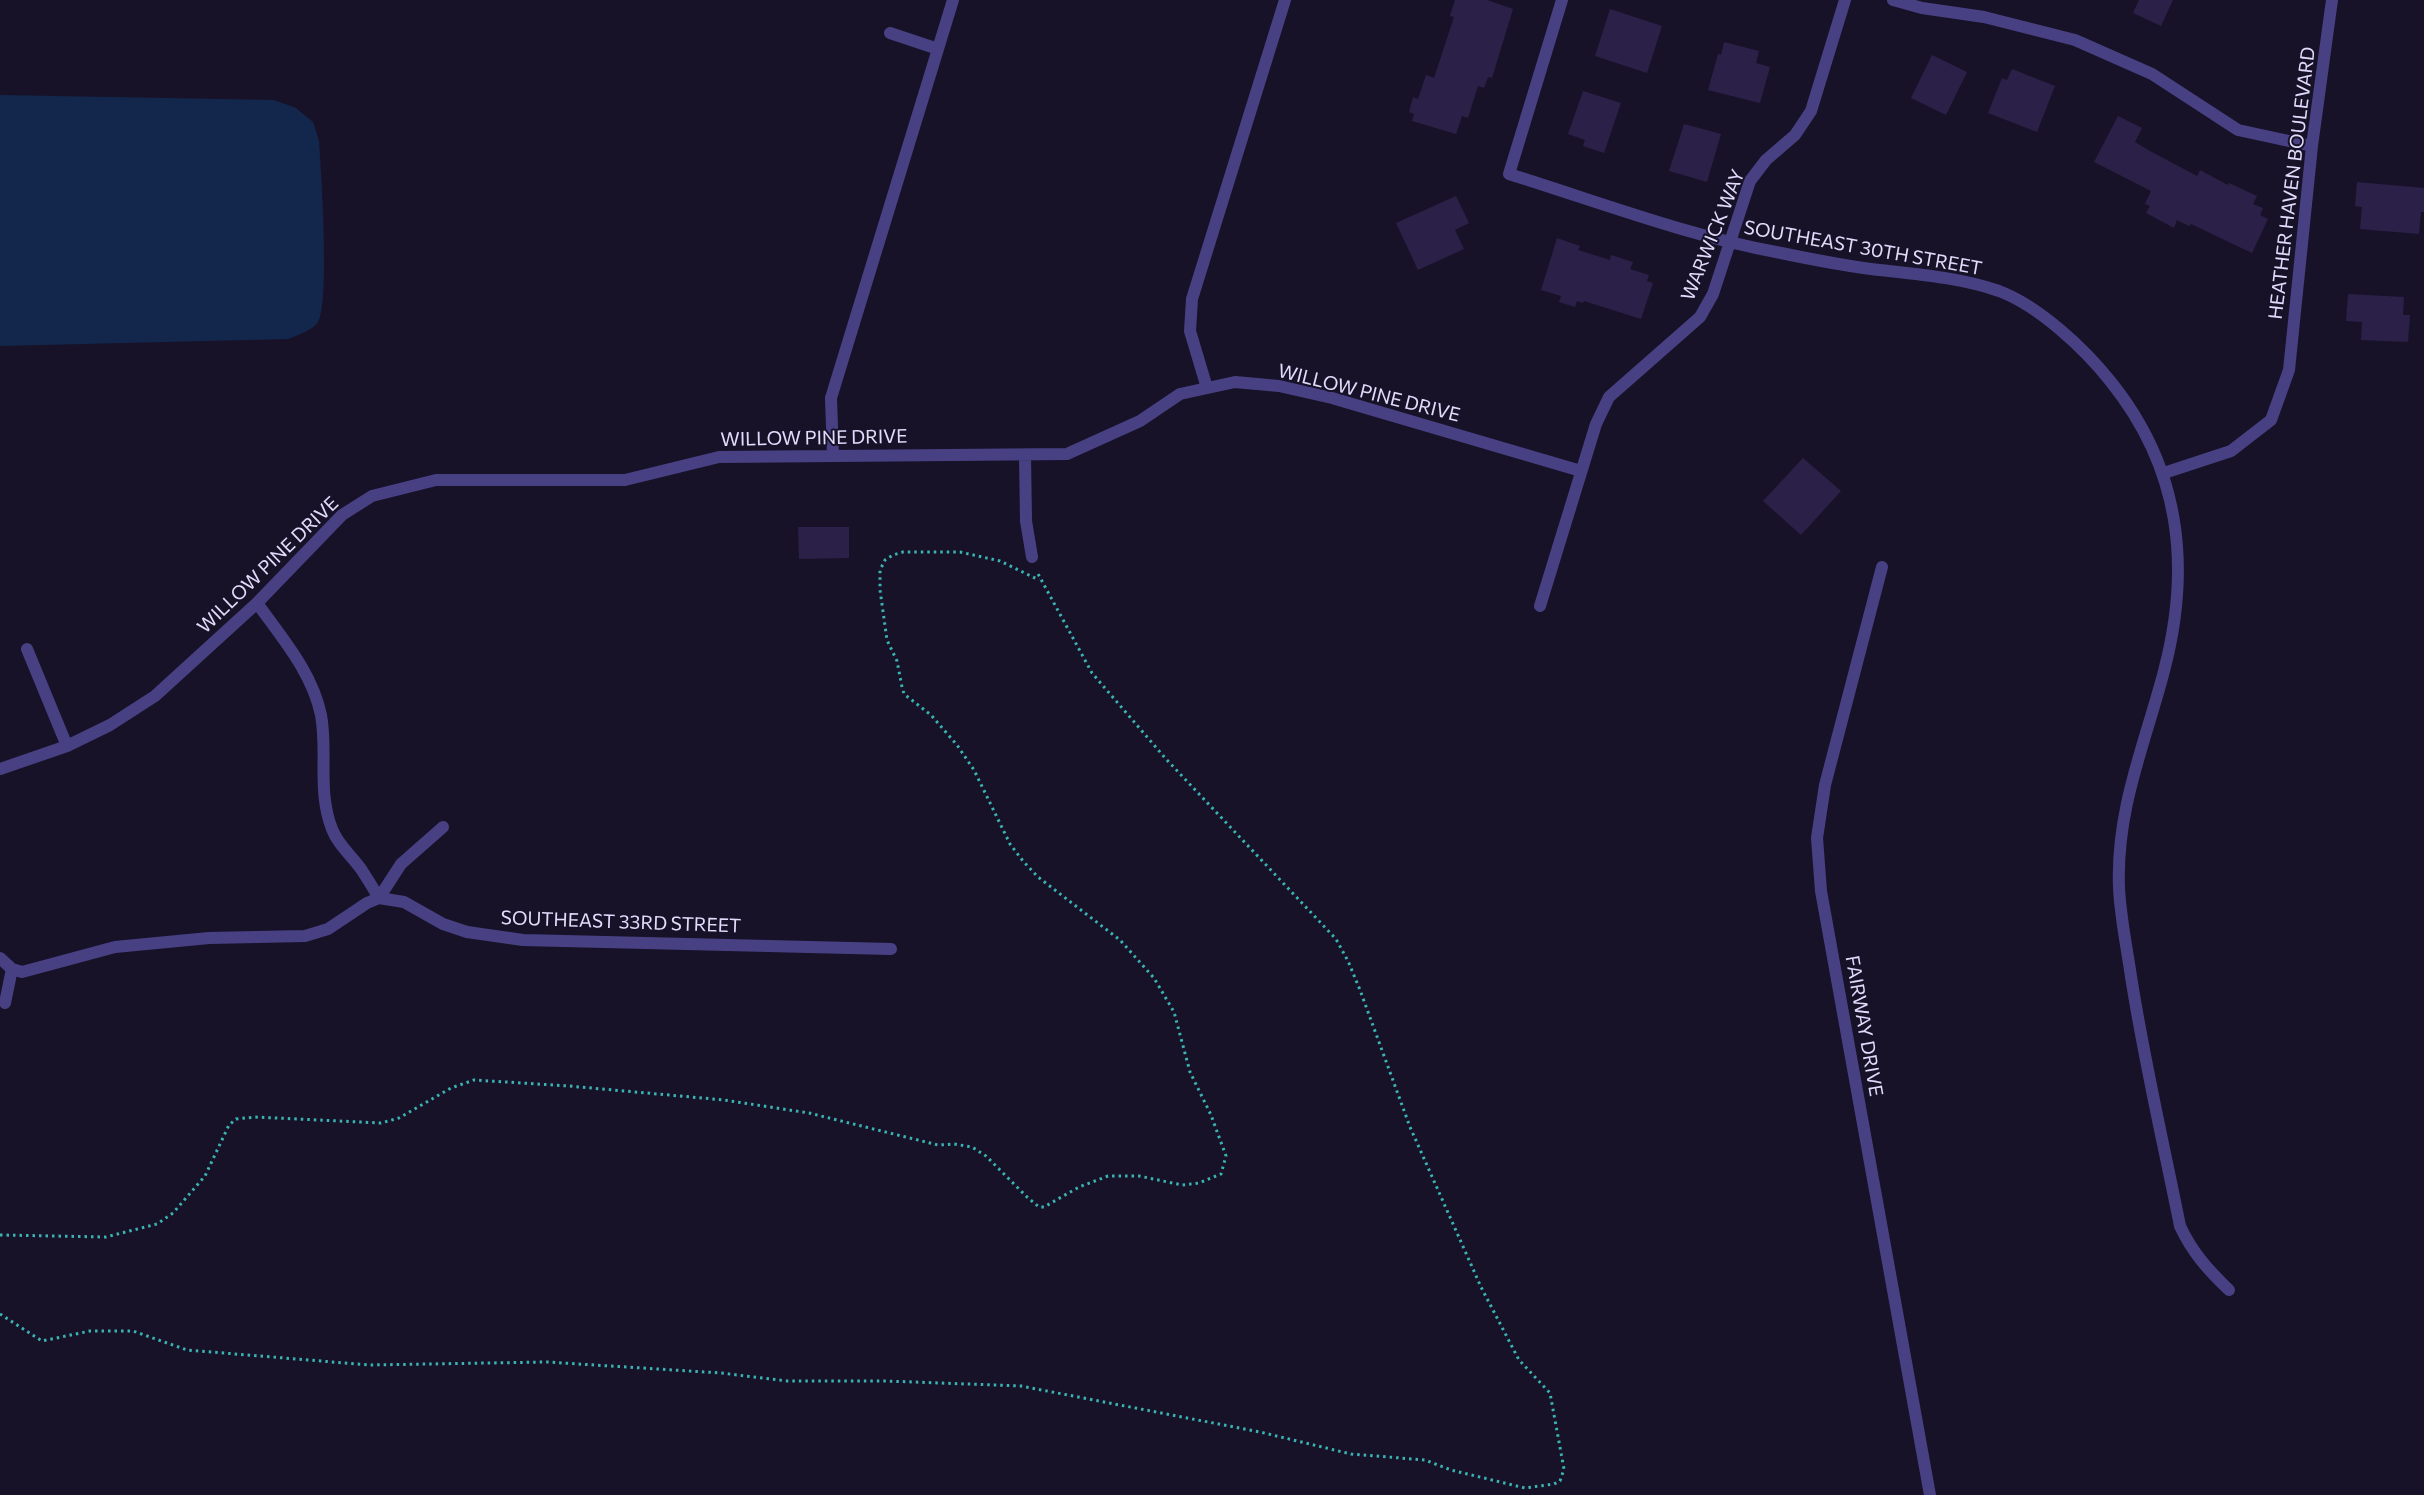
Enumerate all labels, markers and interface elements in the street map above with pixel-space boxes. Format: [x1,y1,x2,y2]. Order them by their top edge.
street label: HEATHER HAVEN BOULEVARD [2264,45,2320,321]
street label: WARWICK WAY [1676,166,1750,304]
street label: SOUTHEAST 30TH STREET [1742,216,1984,280]
street label: WILLOW PINE DRIVE [1275,359,1463,427]
street label: WILLOW PINE DRIVE [720,425,908,451]
street label: WILLOW PINE DRIVE [193,492,343,638]
street label: SOUTHEAST 33RD STREET [500,906,742,938]
street label: FAIRWAY DRIVE [1840,954,1888,1098]

